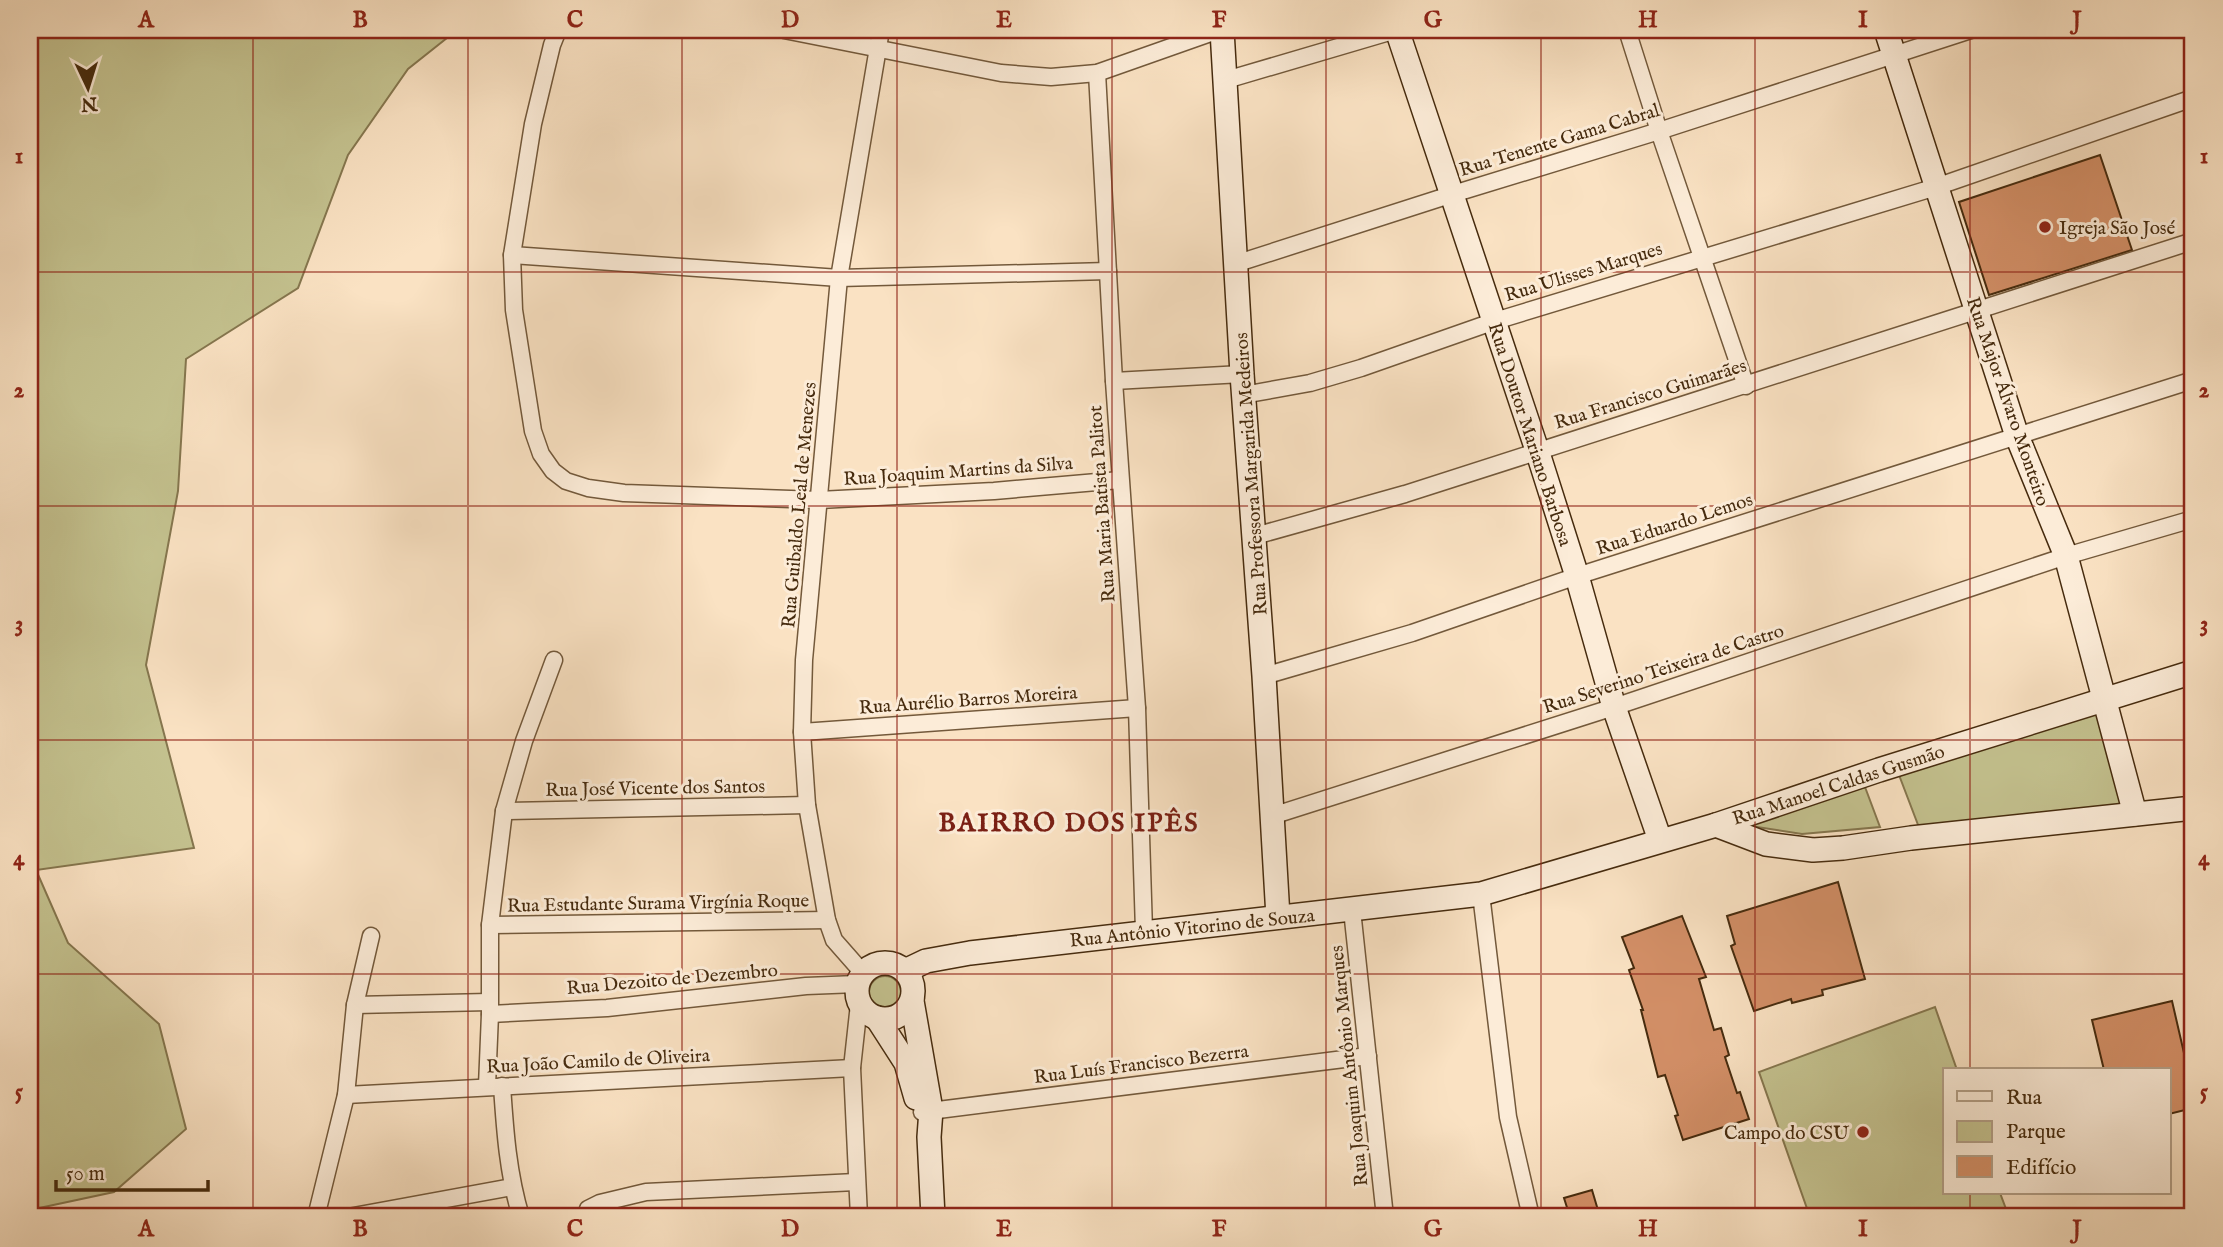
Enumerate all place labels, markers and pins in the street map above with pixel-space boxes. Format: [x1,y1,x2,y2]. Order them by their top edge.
place label: Igreja São José [2059,217,2176,241]
marker: Igreja São José [2037,219,2053,235]
place label: Campo do CSU [1724,1122,1850,1146]
marker: Campo do CSU [1855,1124,1871,1140]

